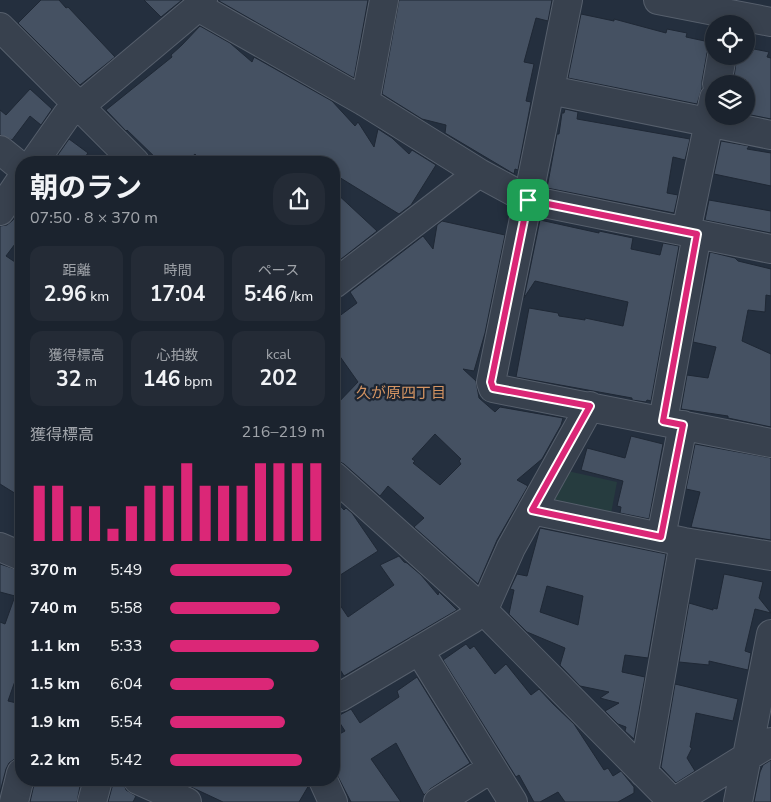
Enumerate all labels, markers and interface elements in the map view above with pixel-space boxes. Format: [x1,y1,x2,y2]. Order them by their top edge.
map controls [705,15,755,125]
button: locate [705,15,755,65]
button: layers [705,75,755,125]
text: 朝のラン [30,169,142,207]
button: share [273,173,325,225]
pin [507,179,549,221]
icon: arrive [514,186,542,214]
text: 07:50 · 8 × 370 m [30,207,158,229]
text: 距離 [63,261,91,280]
text: 時間 [164,261,192,280]
text: ペース [258,261,299,280]
text: 2.96 [44,280,87,308]
text: 17:04 [150,280,205,308]
text: 5:46 [244,280,287,308]
text: km [87,287,109,306]
text: /km [287,287,313,306]
text: kcal [266,345,291,364]
text: 獲得標高 [49,346,105,365]
text: 心拍数 [157,346,199,365]
text: 202 [260,364,297,392]
text: 32 [56,365,81,393]
text: 146 [143,365,180,393]
text: m [81,372,97,391]
text: bpm [180,372,212,391]
district label: 久が原四丁目 [356,383,446,403]
text: 216–219 m [242,421,325,443]
text: 獲得標高 [30,424,94,446]
text: 370 m [30,559,77,581]
text: 5:49 [110,559,142,581]
text: 740 m [30,597,77,619]
text: 5:58 [110,597,142,619]
text: 1.1 km [30,635,80,657]
text: 5:33 [110,635,142,657]
text: 1.5 km [30,673,80,695]
text: 6:04 [110,673,142,695]
text: 1.9 km [30,711,80,733]
text: 5:54 [110,711,142,733]
text: 2.2 km [30,749,80,771]
text: 5:42 [110,749,142,771]

